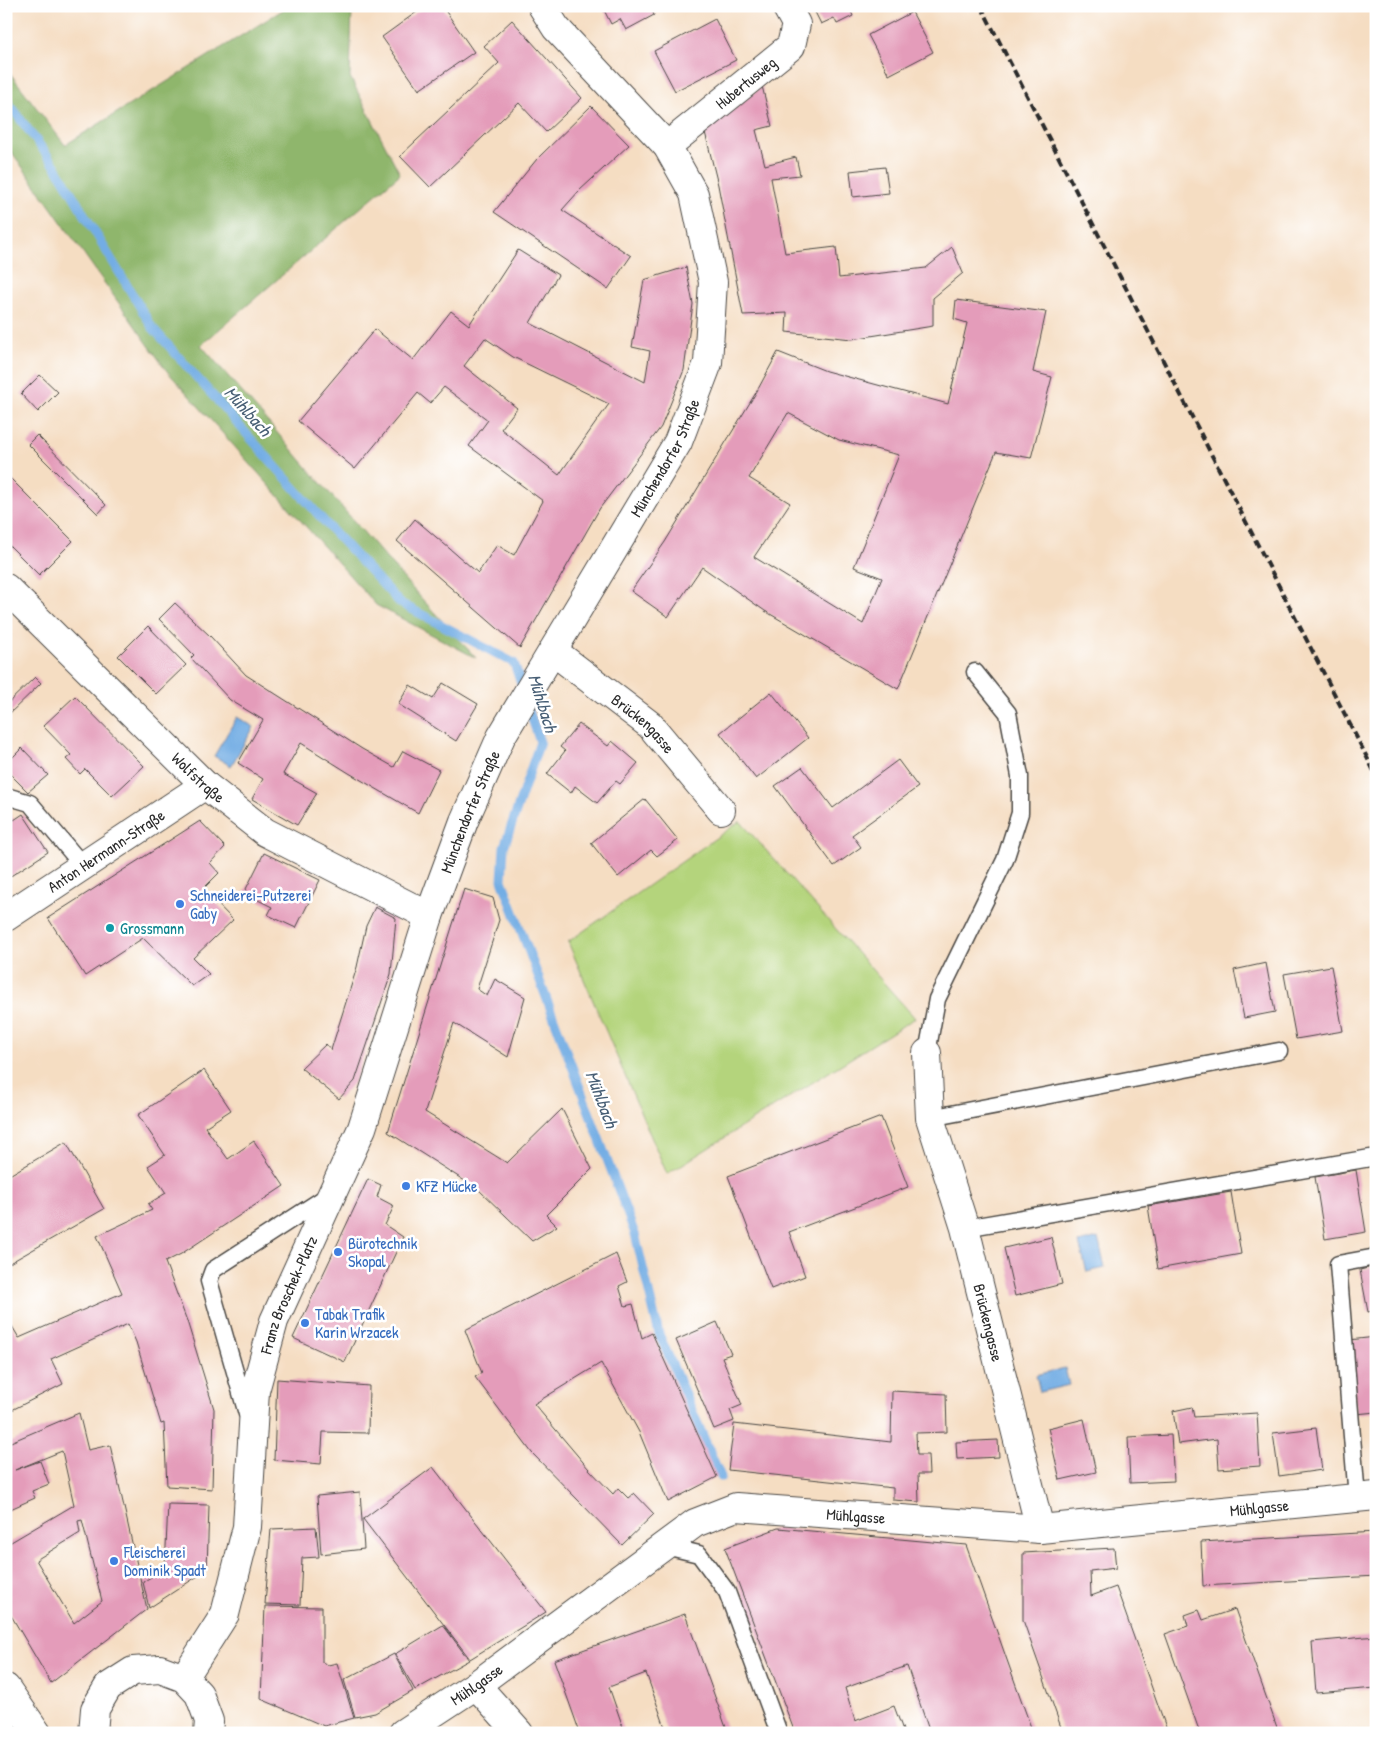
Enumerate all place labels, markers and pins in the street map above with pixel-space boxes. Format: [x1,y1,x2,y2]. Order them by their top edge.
place label: Schneiderei-Putzerei Gaby [190,884,312,924]
marker: Schneiderei-Putzerei Gaby [174,898,186,910]
place label: Grossmann [120,917,184,939]
marker: Grossmann [104,922,116,934]
place label: KFZ Mücke [416,1175,478,1197]
marker: KFZ Mücke [400,1180,412,1192]
place label: Bürotechnik Skopal [348,1232,418,1272]
marker: Bürotechnik Skopal [332,1246,344,1258]
place label: Tabak Trafik Karin Wrzacek [315,1303,399,1343]
marker: Tabak Trafik Karin Wrzacek [299,1317,311,1329]
place label: Fleischerei Dominik Spadt [123,1541,206,1581]
marker: Fleischerei Dominik Spadt [108,1555,120,1567]

